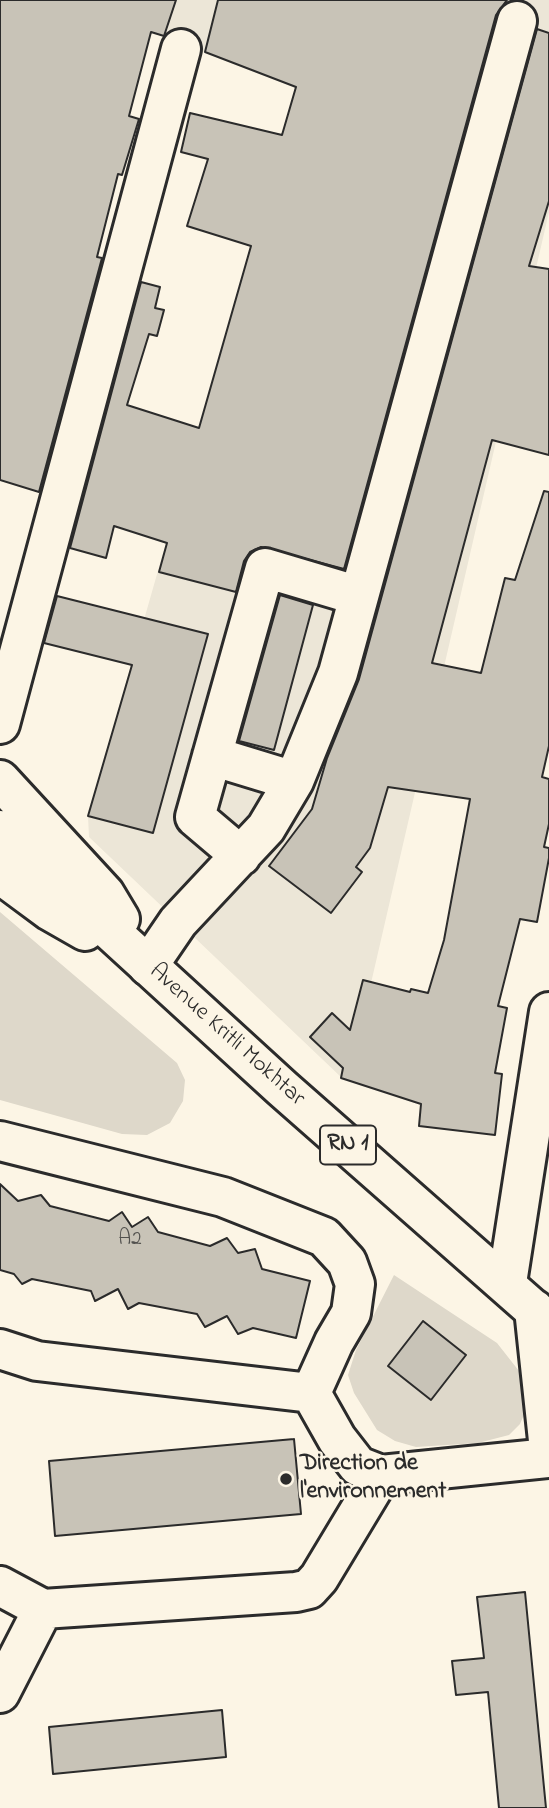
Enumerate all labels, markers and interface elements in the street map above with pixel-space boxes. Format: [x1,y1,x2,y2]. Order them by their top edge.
street label: Avenue Kritli Mokhtar [142,958,310,1114]
road number: RN 1 [320,1126,376,1164]
house number: A2 [118,1228,142,1254]
place label: Direction de l'environnement [300,1451,446,1507]
marker: Direction de l'environnement [278,1471,294,1487]

